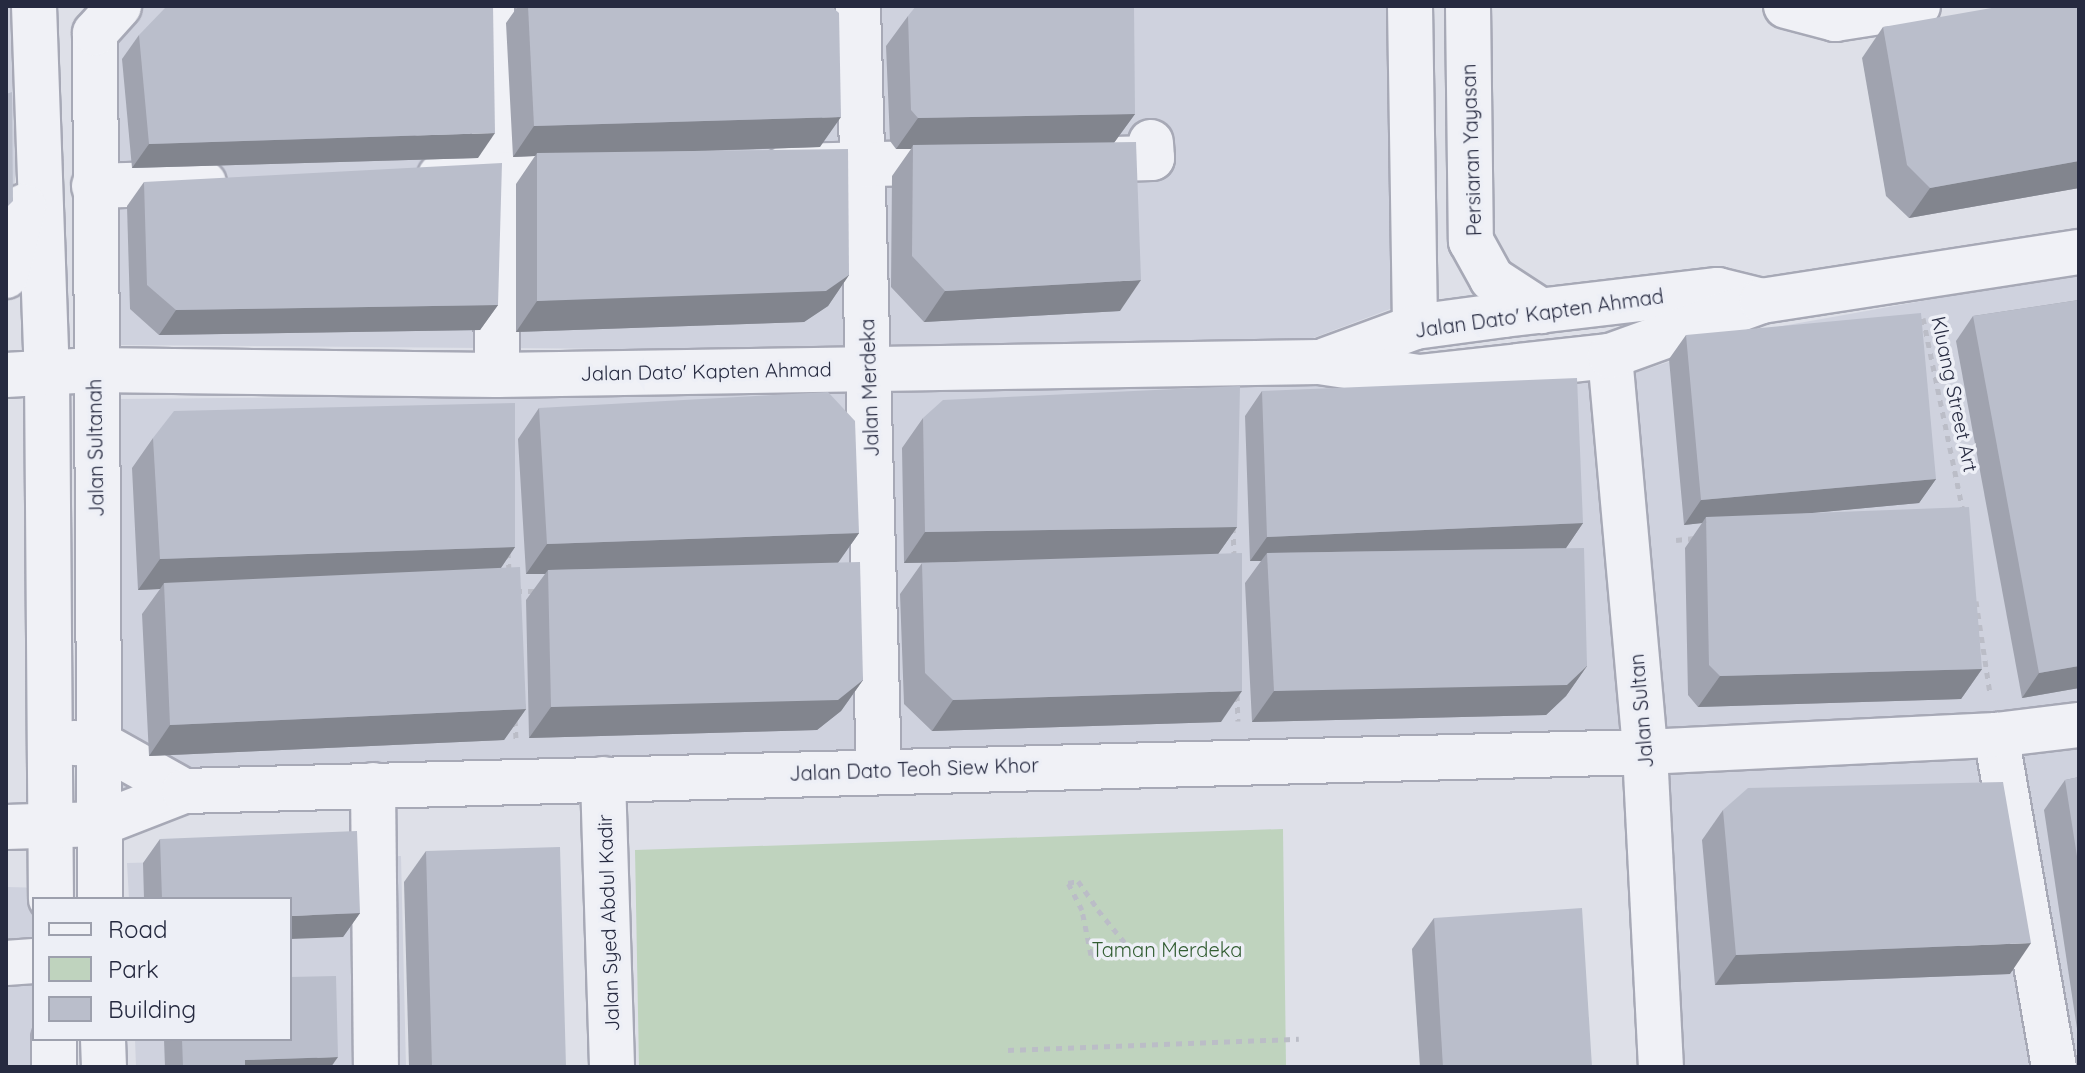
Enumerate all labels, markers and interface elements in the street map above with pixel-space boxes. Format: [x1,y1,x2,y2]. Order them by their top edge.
street label: Persiaran Yayasan [1456,63,1486,237]
street label: Jalan Dato' Kapten Ahmad [1413,284,1665,342]
street label: Kluang Street Art [1927,314,1983,474]
street label: Jalan Merdeka [855,318,883,458]
street label: Jalan Dato' Kapten Ahmad [580,357,832,385]
street label: Jalan Sultanah [82,379,108,517]
street label: Jalan Sultan [1624,653,1658,769]
street label: Jalan Dato Teoh Siew Khor [789,753,1039,785]
street label: Jalan Syed Abdul Kadir [592,814,624,1032]
legend [32,897,292,1041]
text: Road [108,914,168,944]
park label: Taman Merdeka [1092,937,1242,961]
text: Park [108,954,159,984]
text: Building [108,994,196,1024]

